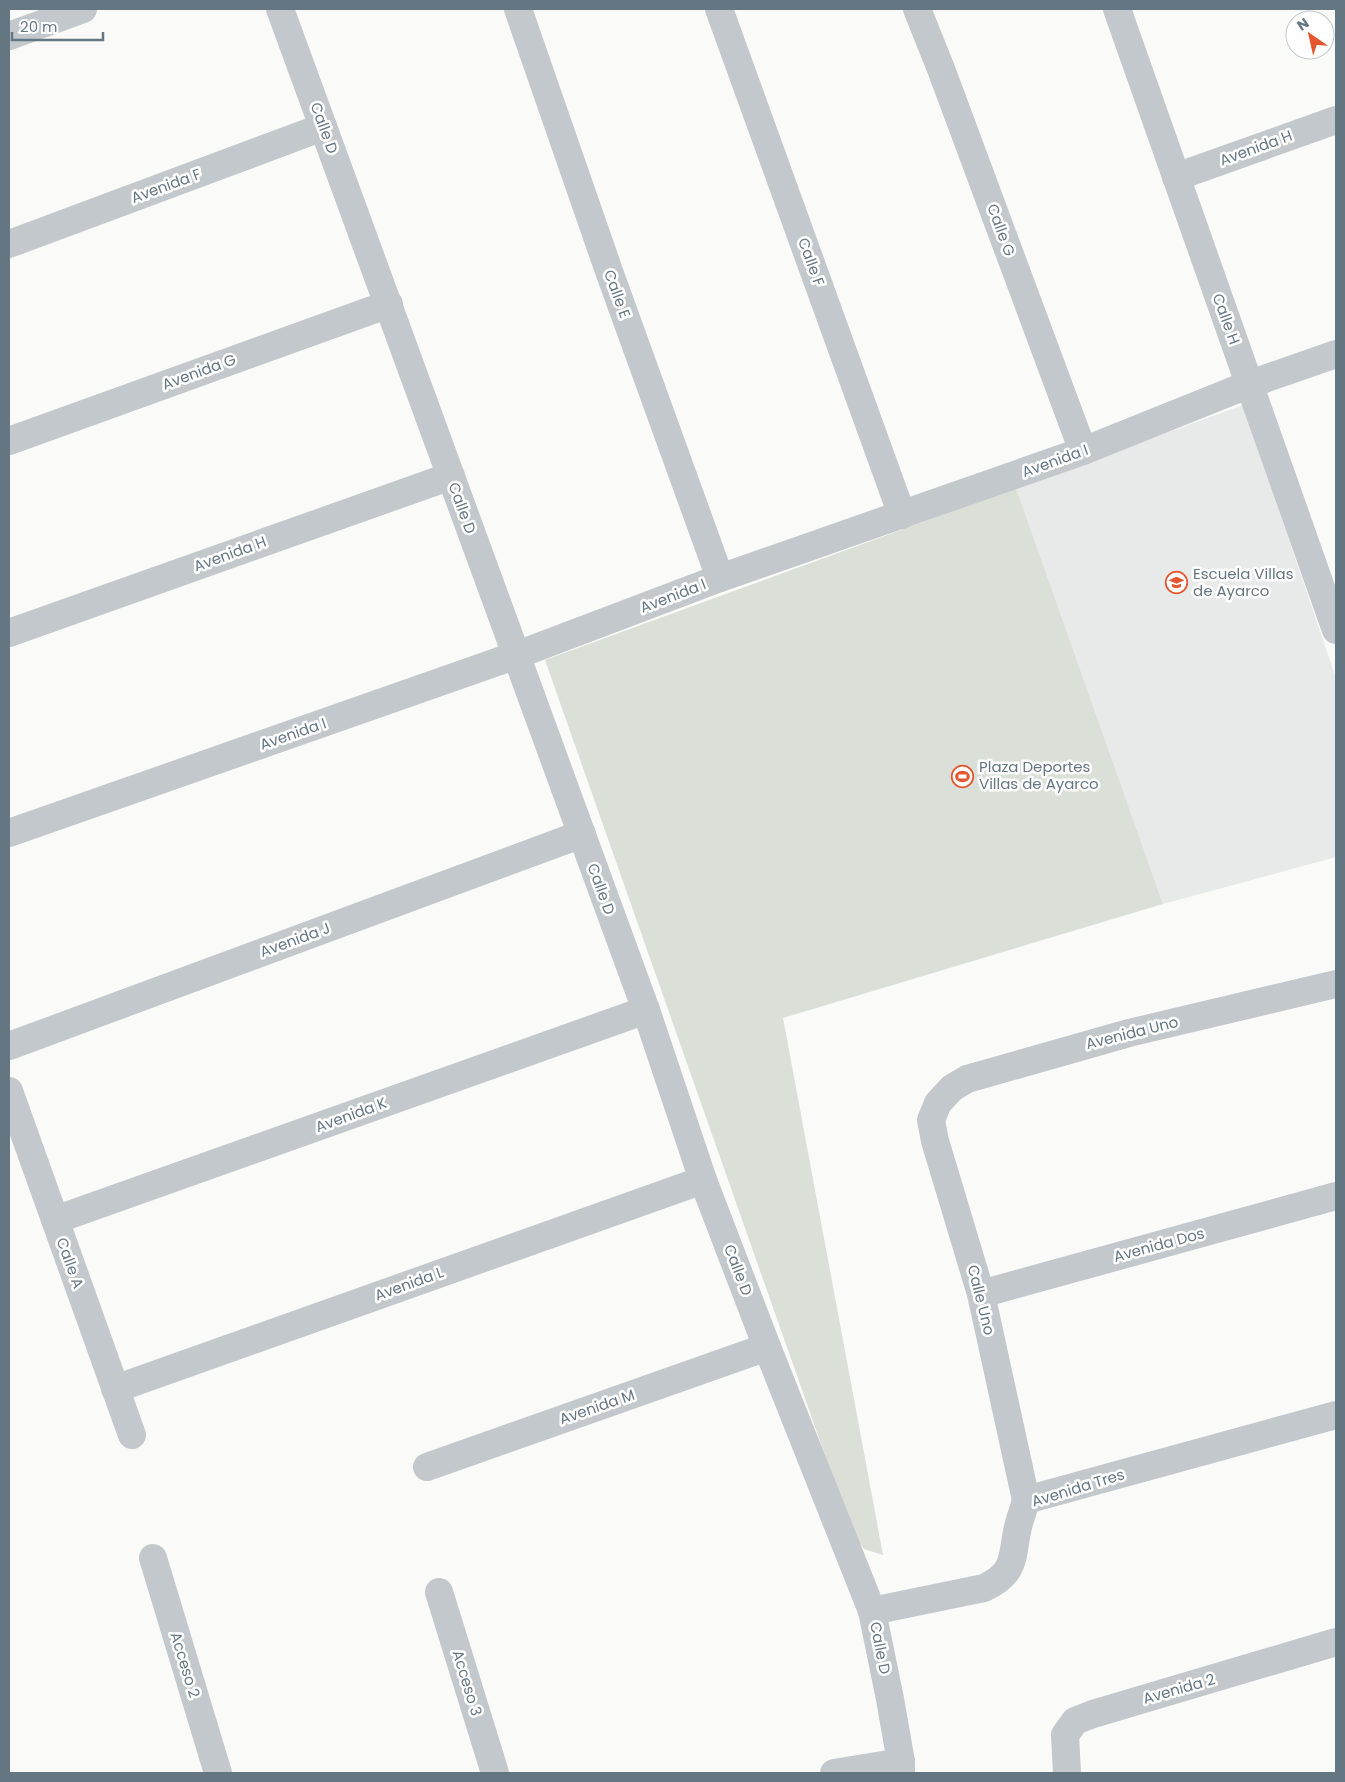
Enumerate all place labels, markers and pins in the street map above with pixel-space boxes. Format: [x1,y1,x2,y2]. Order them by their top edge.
place label: Escuela Villas de Ayarco [1193,563,1294,601]
school or university icon: Escuela Villas de Ayarco [1165,571,1189,595]
place label: Plaza Deportes Villas de Ayarco [979,756,1099,794]
sports icon: Plaza Deportes Villas de Ayarco [951,764,975,788]

